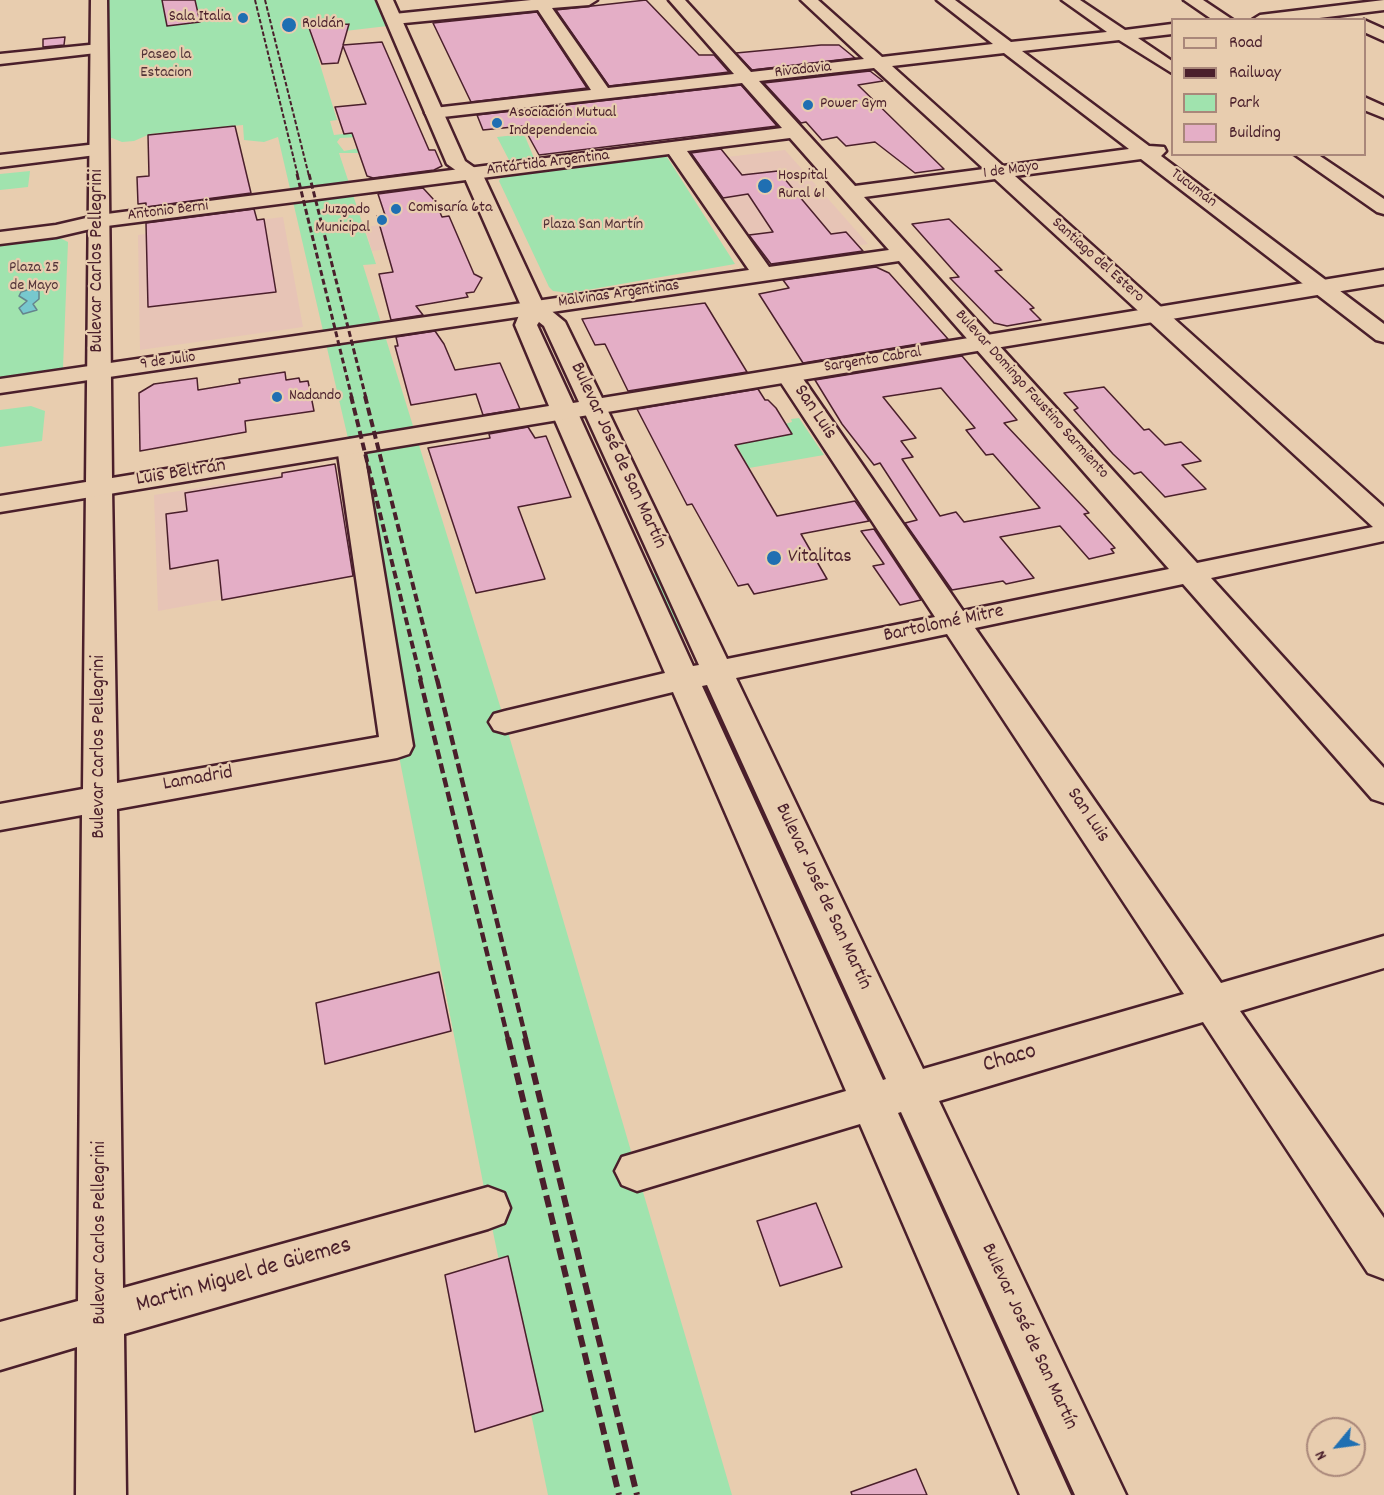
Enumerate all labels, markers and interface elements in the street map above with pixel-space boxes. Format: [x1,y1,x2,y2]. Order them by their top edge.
place label: Sala Italia [169,8,231,28]
marker: Sala Italia [236,11,250,25]
place label: Roldán [302,15,344,35]
marker: Roldán [280,16,298,34]
legend [1171,18,1366,156]
text: Road [1229,31,1263,56]
park label: Paseo la Estacion [140,46,192,84]
street label: Rivadavia [774,58,832,84]
text: Railway [1229,61,1281,86]
text: Park [1229,91,1260,116]
place label: Power Gym [820,95,887,115]
marker: Power Gym [801,98,815,112]
place label: Asociación Mutual Independencia [509,104,616,142]
marker: Asociación Mutual Independencia [490,116,504,130]
text: Building [1229,121,1281,146]
street label: Antártida Argentina [486,147,610,181]
street label: 1 de Mayo [982,158,1040,184]
street label: Tucumán [1166,165,1220,213]
place label: Hospital Rural 61 [778,167,828,205]
street label: Bulevar Carlos Pellegrini [86,169,110,353]
marker: Hospital Rural 61 [756,177,774,195]
street label: Antonio Berni [127,198,209,226]
place label: Comisaría 6ta [408,199,492,219]
place label: Juzgado Municipal [315,201,370,239]
marker: Comisaría 6ta [389,202,403,216]
marker: Juzgado Municipal [375,213,389,227]
street label: Santiago del Estero [1047,214,1147,308]
park label: Plaza San Martín [543,216,643,236]
park label: Plaza 25 de Mayo [9,259,59,297]
street label: Malvinas Argentinas [557,277,681,313]
street label: Bulevar Domingo Faustino Sarmiento [950,307,1112,483]
street label: Sargento Cabral [823,344,923,378]
street label: 9 de Julio [139,349,197,375]
street label: Bulevar José de San Martín [563,359,671,553]
street label: San Luis [787,381,841,445]
place label: Nadando [289,387,341,407]
marker: Nadando [270,390,284,404]
street label: Luis Beltrán [134,455,228,493]
place label: Vitalitas [788,546,852,570]
marker: Vitalitas [765,549,783,567]
street label: Bartolomé Mitre [882,601,1006,649]
street label: Bulevar Carlos Pellegrini [88,655,112,839]
street label: Lamadrid [161,762,235,798]
street label: San Luis [1060,784,1114,848]
street label: Bulevar José de San Martín [768,800,876,994]
street label: Chaco [980,1039,1040,1081]
street label: Bulevar Carlos Pellegrini [89,1141,113,1325]
street label: Martin Miguel de Güemes [133,1232,355,1322]
street label: Bulevar José de San Martín [974,1240,1082,1434]
north arrow [1306,1417,1366,1477]
text: N [1310,1446,1334,1464]

